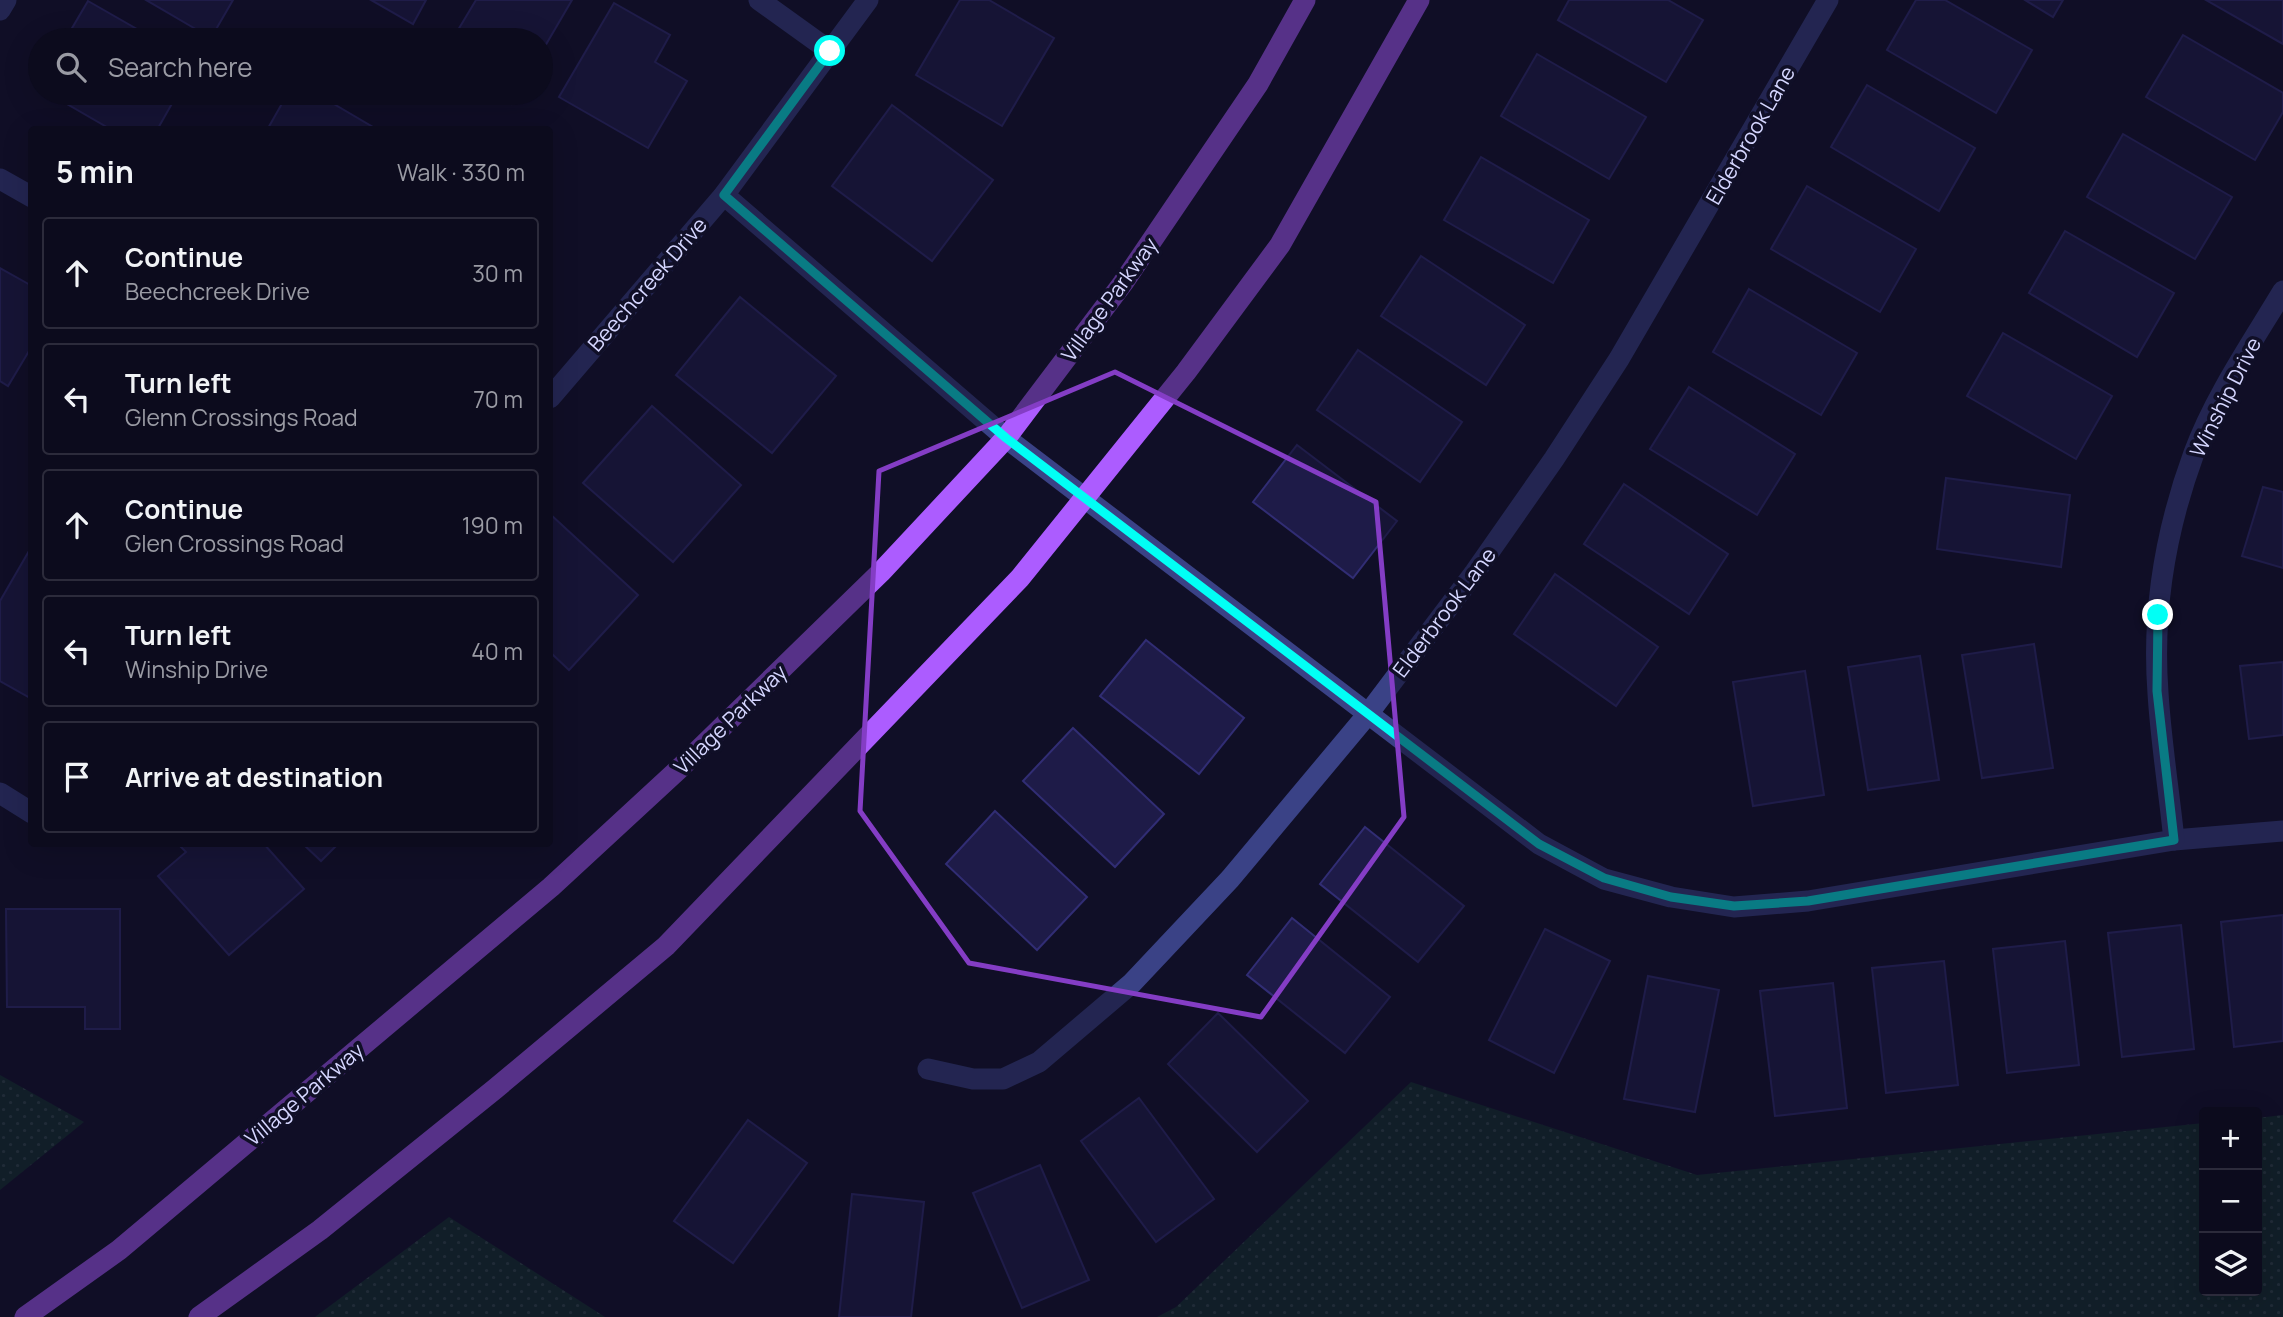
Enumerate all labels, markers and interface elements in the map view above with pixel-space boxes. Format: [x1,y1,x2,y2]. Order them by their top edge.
search box [28,28,553,105]
route start [814,35,845,66]
icon: search [52,48,90,86]
text: Search here [108,49,253,85]
street label: Elderbrook Lane [1699,61,1801,209]
text: 5 min [56,151,134,192]
text: Walk · 330 m [397,156,525,188]
street label: Beechcreek Drive [581,211,713,357]
street label: Village Parkway [1054,231,1164,367]
text: Continue [125,239,243,275]
icon: ahead [58,254,96,292]
text: 30 m [472,257,523,289]
text: Beechcreek Drive [125,275,310,307]
street label: Winship Drive [2183,332,2267,462]
text: Turn left [125,365,232,401]
icon: left [58,380,96,418]
text: 70 m [473,383,523,415]
text: Glenn Crossings Road [125,401,358,433]
text: Continue [125,491,243,527]
icon: ahead [58,506,96,544]
text: 190 m [462,509,523,541]
text: Glen Crossings Road [125,527,344,559]
street label: Elderbrook Lane [1386,541,1502,683]
route end [2142,599,2173,630]
text: Turn left [125,617,232,653]
icon: left [58,632,96,670]
text: 40 m [471,635,523,667]
text: Winship Drive [125,653,268,685]
street label: Village Parkway [667,658,793,780]
icon: arrive [58,758,96,796]
text: Arrive at destination [125,759,383,795]
street label: Village Parkway [239,1036,369,1152]
map controls [2199,1107,2262,1296]
button: + [2199,1107,2262,1170]
button: − [2199,1170,2262,1233]
button: layers [2199,1233,2262,1296]

